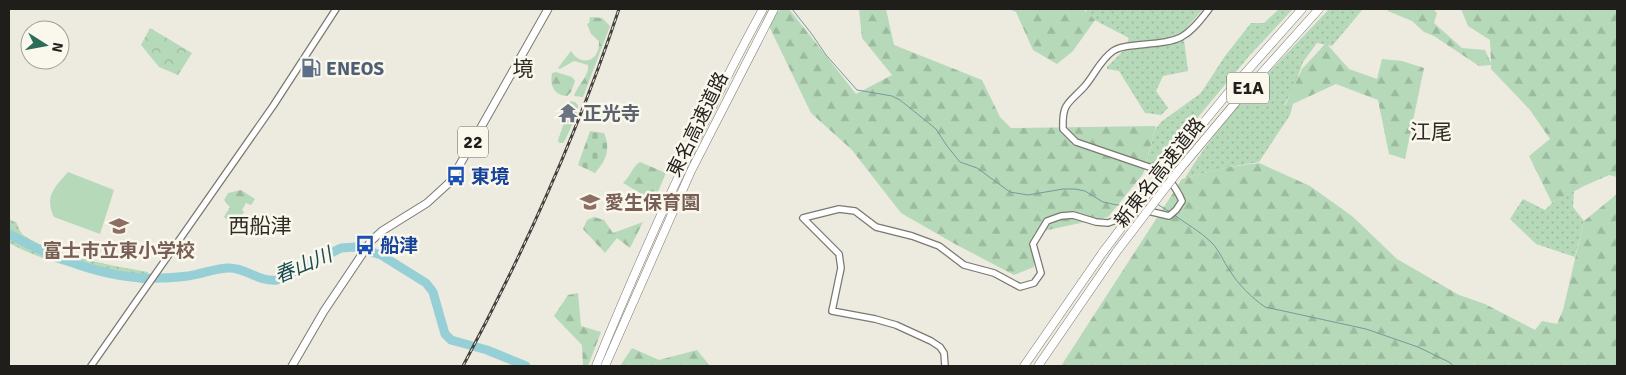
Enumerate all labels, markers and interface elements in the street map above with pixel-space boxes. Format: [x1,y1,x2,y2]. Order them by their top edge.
north arrow [20,20,70,70]
text: N [48,41,67,54]
district label: 境 [513,56,534,82]
fuel station icon: ENEOS [300,57,322,79]
place label: ENEOS [326,57,384,81]
street label: 東名高速道路 [662,68,734,181]
road number: E1A [1227,73,1269,104]
temple icon: 正光寺 [557,102,579,124]
place label: 正光寺 [583,102,640,126]
street label: 新東名高速道路 [1109,113,1210,232]
district label: 江尾 [1410,119,1452,145]
road number: 22 [458,126,488,158]
bus stop icon: 東境 [445,165,467,187]
place label: 東境 [471,165,509,189]
school or university icon: 愛生保育園 [579,191,601,213]
place label: 愛生保育園 [605,191,700,215]
district label: 西船津 [229,213,292,239]
school or university icon: 富士市立東小学校 [108,215,130,237]
bus stop icon: 船津 [354,234,376,256]
place label: 船津 [380,234,418,258]
place label: 富士市立東小学校 [43,239,195,263]
water label: 春山川 [271,241,338,289]

